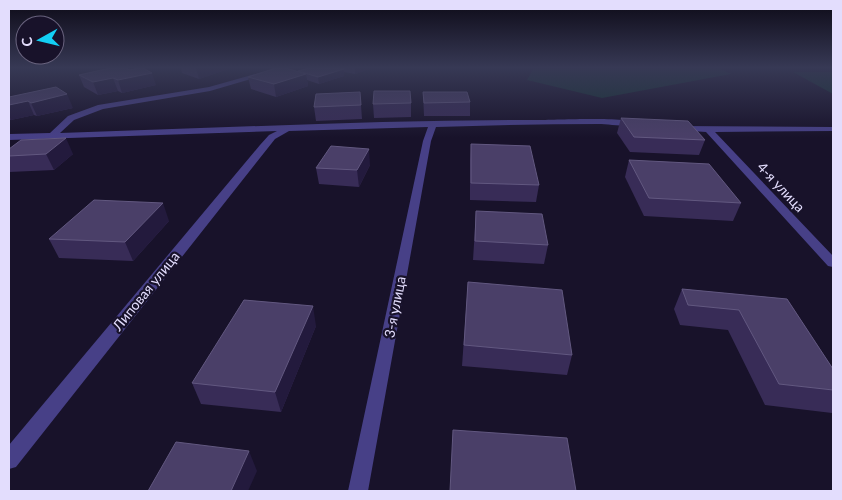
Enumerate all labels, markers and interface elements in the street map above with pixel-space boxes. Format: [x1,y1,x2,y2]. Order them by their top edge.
north arrow [15,15,65,65]
text: С [17,35,36,48]
street label: 4-я улица [754,158,809,215]
street label: Липовая улица [108,248,183,334]
street label: 3-я улица [380,275,409,339]

